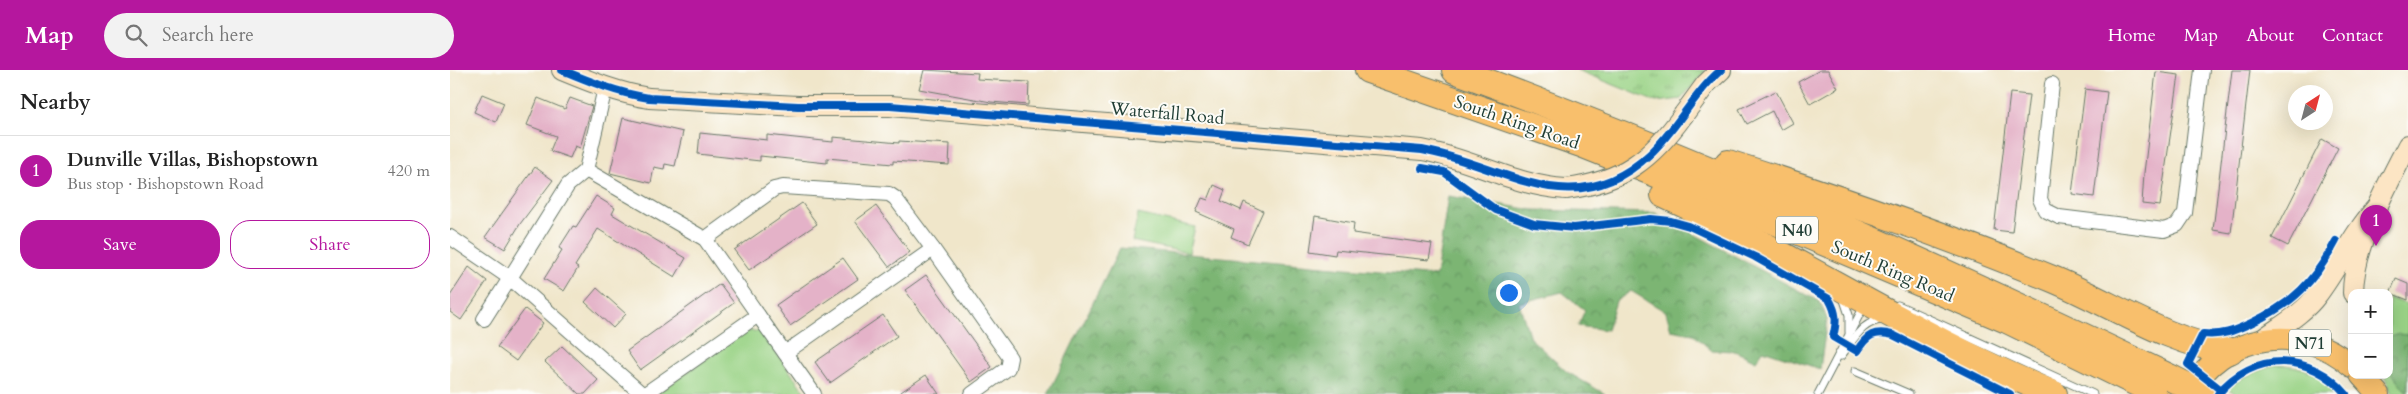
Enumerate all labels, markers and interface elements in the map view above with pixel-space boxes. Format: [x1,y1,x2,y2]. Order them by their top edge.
search box [104,13,454,58]
text: Map [25,19,74,52]
icon: search [122,21,150,49]
text: Search here [162,22,254,48]
text: Home [2108,23,2156,48]
text: Map [2184,23,2218,48]
text: About [2246,23,2294,48]
text: Contact [2322,23,2383,48]
north arrow [2288,85,2333,130]
text: Nearby [20,88,91,117]
street label: South Ring Road [1451,89,1583,156]
street label: Waterfall Road [1108,96,1226,131]
text: Dunville Villas, Bishopstown [67,147,318,173]
text: 1 [32,160,40,182]
text: 420 m [388,160,430,182]
text: Bus stop · Bishopstown Road [67,173,264,195]
pin: 1 [2360,205,2392,246]
road number: N40 [1776,216,1818,244]
button: Save [20,220,220,269]
button: Share [230,220,430,269]
street label: South Ring Road [1827,234,1958,309]
your location [1496,280,1522,306]
map controls [2348,289,2393,379]
button: + [2348,289,2393,334]
road number: N71 [2289,330,2331,356]
button: − [2348,334,2393,379]

